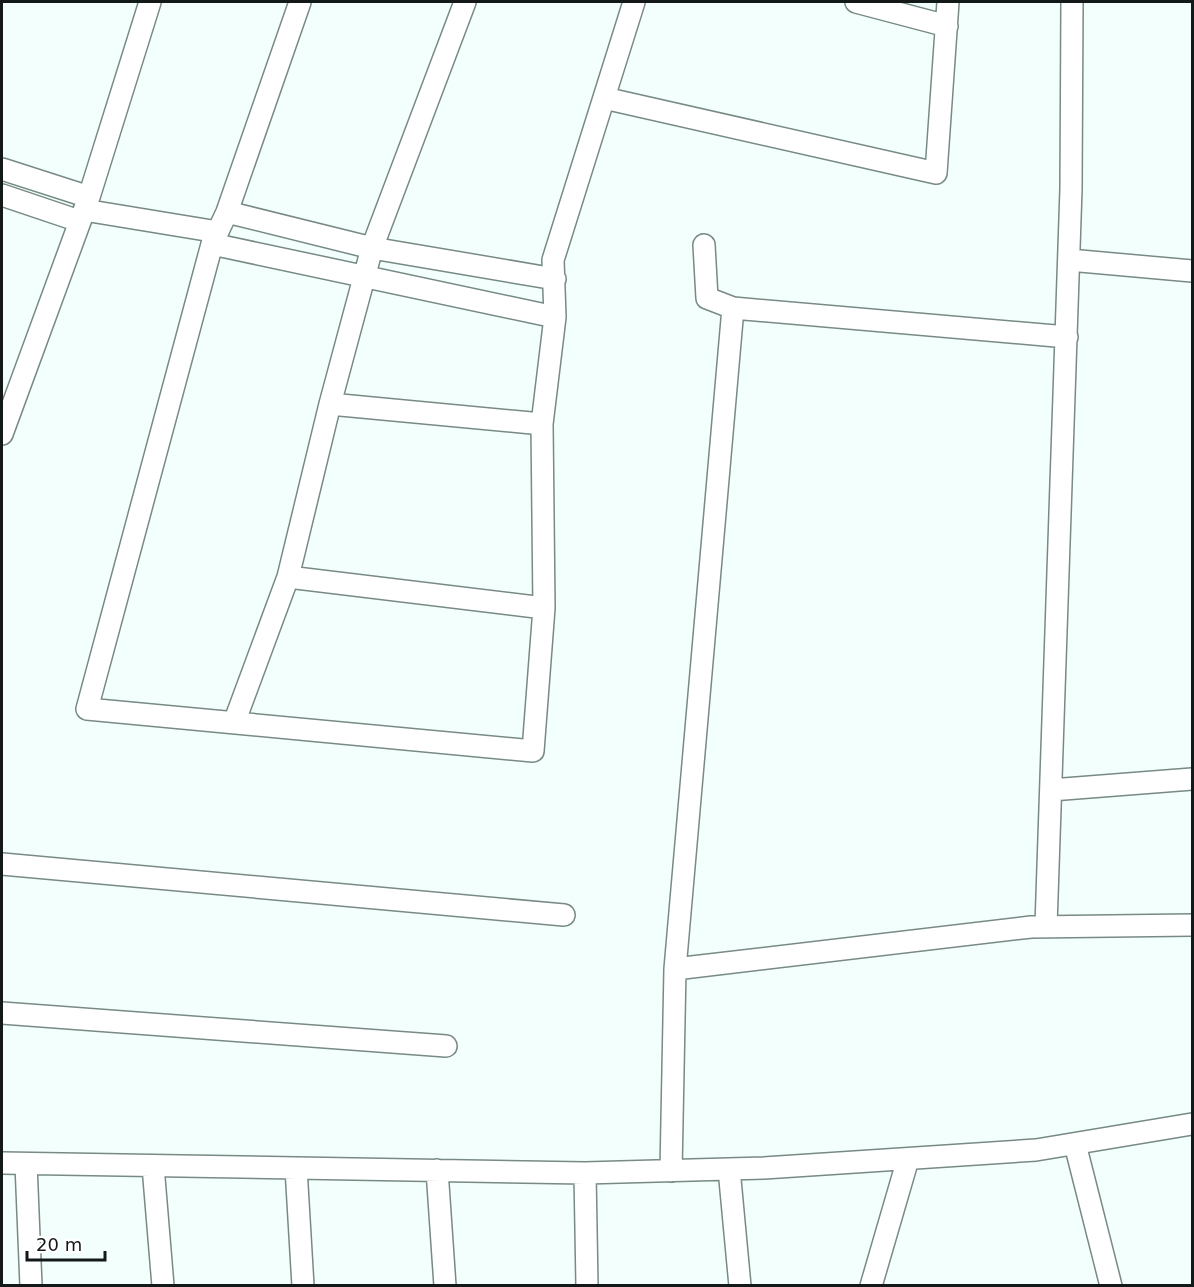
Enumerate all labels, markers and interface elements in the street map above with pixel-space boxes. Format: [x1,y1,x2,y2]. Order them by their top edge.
scale bar [27,1224,105,1262]
text: 20 m [36,1234,82,1255]

